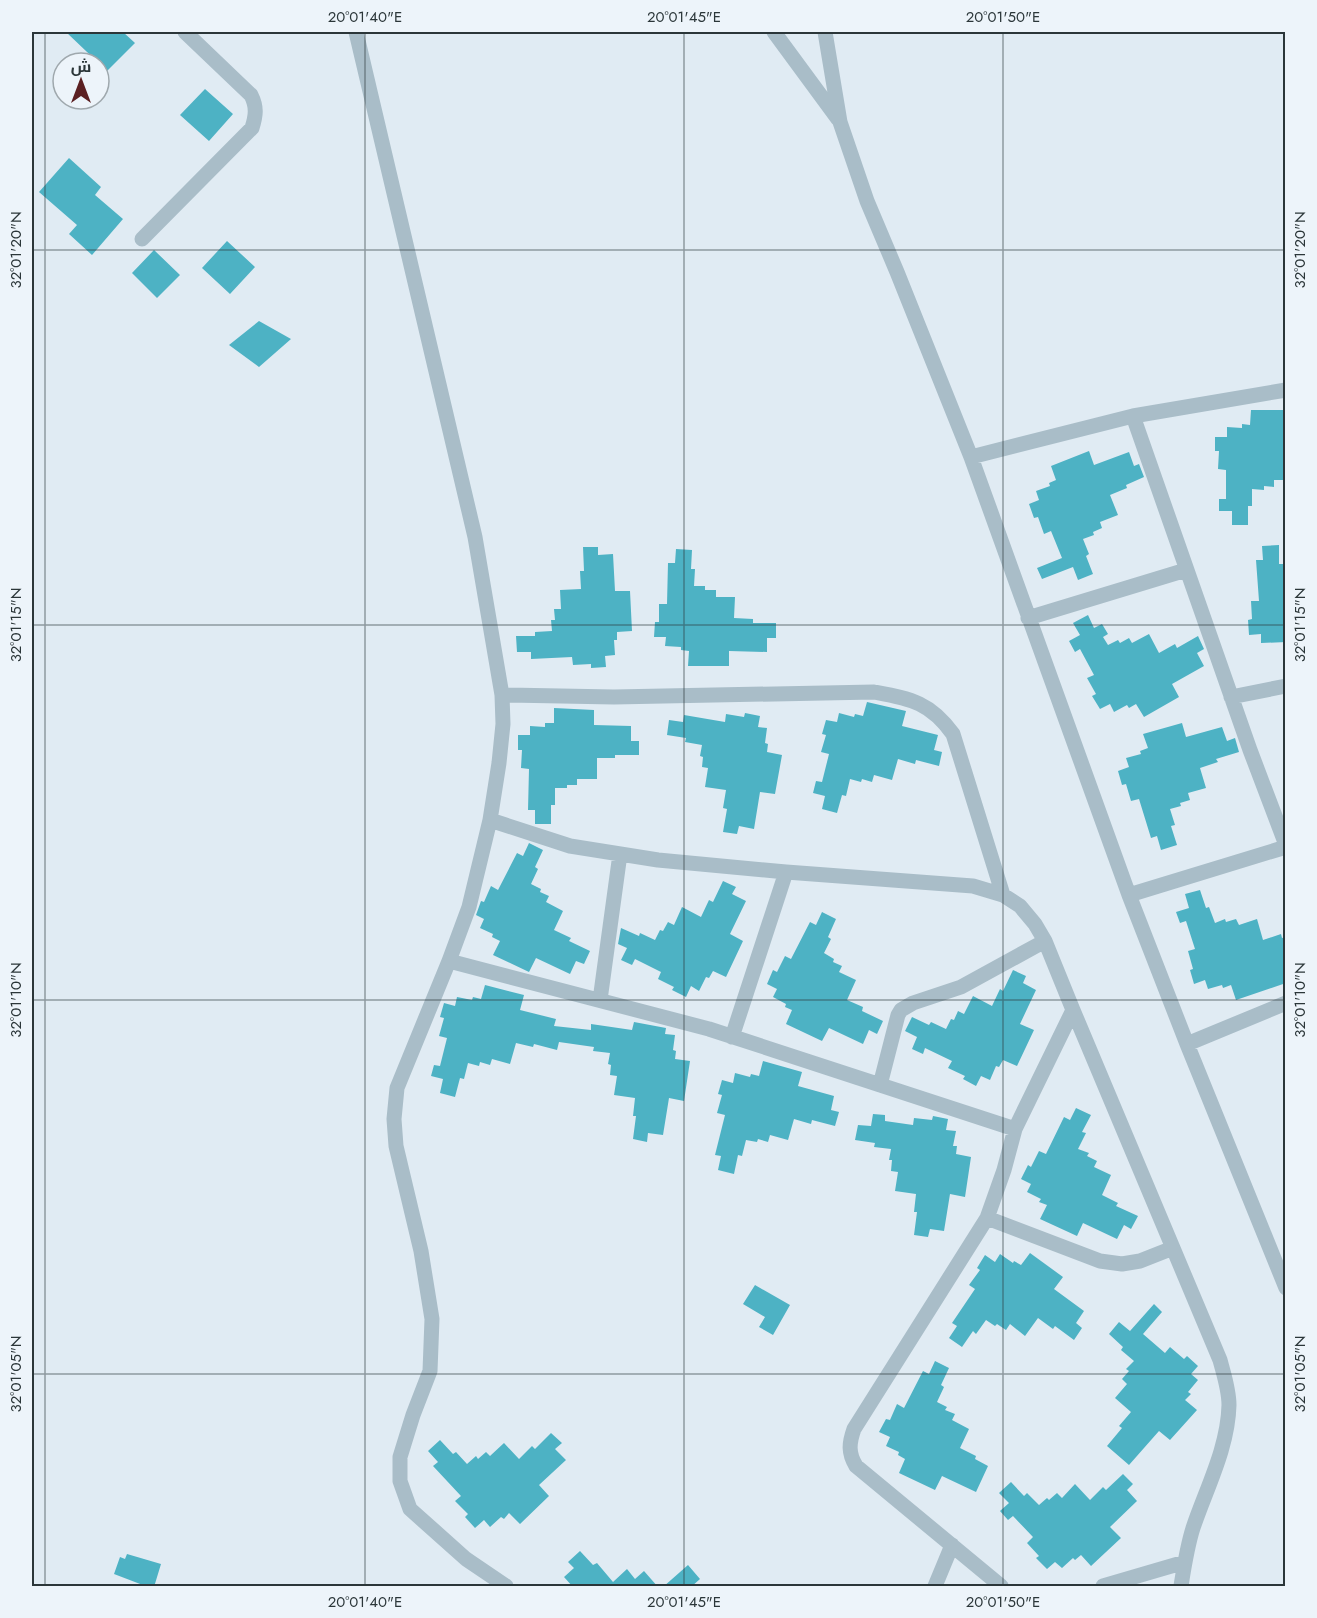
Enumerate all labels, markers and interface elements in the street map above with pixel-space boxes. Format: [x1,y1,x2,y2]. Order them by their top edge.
text: 20°01'40"E [328,6,402,28]
text: 20°01'45"E [647,6,721,28]
text: 20°01'50"E [966,6,1040,28]
north arrow [51,51,111,111]
text: ش [71,55,91,78]
text: 32°01'20"N [5,211,27,289]
text: 32°01'20"N [1289,211,1311,289]
text: 32°01'15"N [5,588,27,662]
text: 32°01'15"N [1289,588,1311,662]
text: 32°01'10"N [5,962,27,1038]
text: 32°01'10"N [1289,962,1311,1038]
text: 32°01'05"N [5,1336,27,1412]
text: 32°01'05"N [1289,1336,1311,1412]
text: 20°01'40"E [328,1591,402,1613]
text: 20°01'45"E [647,1591,721,1613]
text: 20°01'50"E [966,1591,1040,1613]

